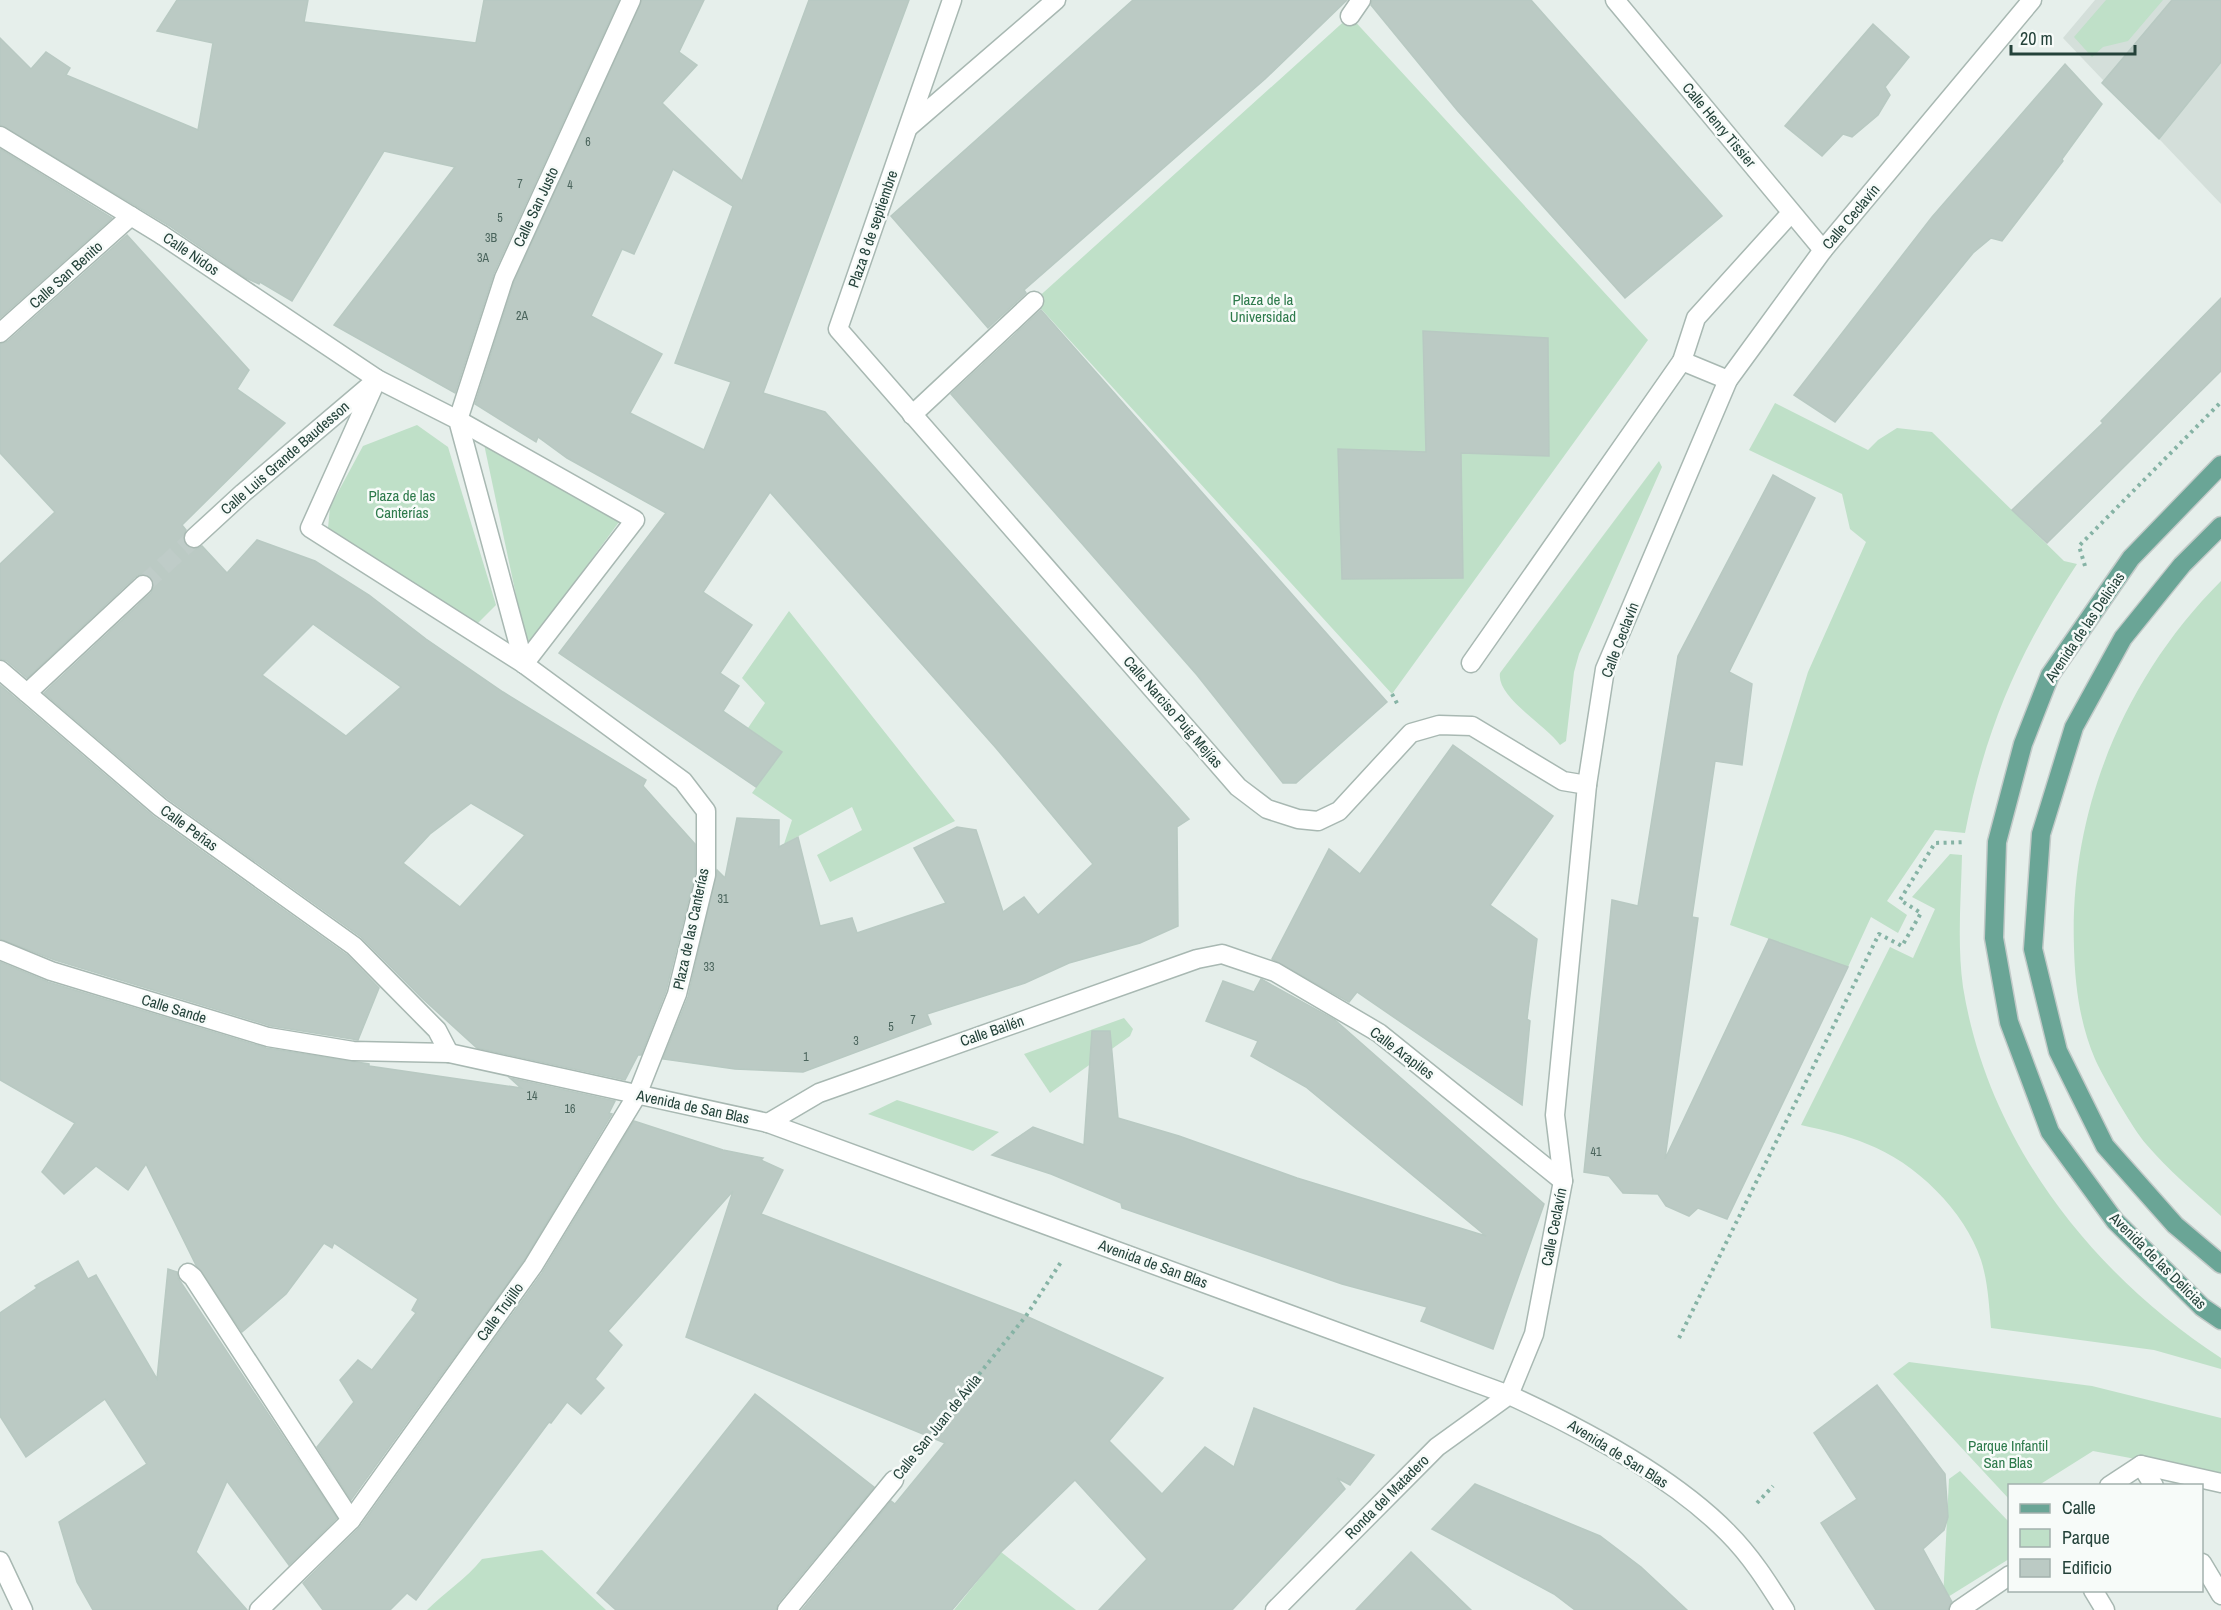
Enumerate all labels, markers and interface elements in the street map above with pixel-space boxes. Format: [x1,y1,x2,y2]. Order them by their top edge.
scale bar [2011,18,2136,56]
text: 20 m [2020,26,2053,51]
street label: Calle Henry Tissier [1678,78,1761,172]
house number: 6 [585,134,591,150]
street label: Calle San Justo [508,163,563,250]
street label: Plaza 8 de septiembre [843,167,903,290]
house number: 7 [517,176,523,192]
house number: 4 [567,177,573,193]
street label: Calle Ceclavín [1817,180,1884,254]
house number: 5 [497,210,503,226]
street label: Calle Nidos [159,227,224,280]
house number: 3B [485,230,497,246]
street label: Calle San Benito [24,236,107,313]
house number: 3A [477,250,489,266]
park label: Plaza de la Universidad [1230,289,1296,327]
house number: 2A [516,308,528,324]
street label: Calle Luis Grande Baudesson [216,396,353,519]
park label: Plaza de las Canterías [368,485,436,523]
street label: Avenida de las Delicias [2039,567,2129,687]
street label: Calle Ceclavín [1596,599,1644,681]
street label: Calle Narciso Puig Mejías [1119,651,1228,772]
street label: Calle Peñas [156,800,222,856]
street label: Plaza de las Canterías [667,866,714,992]
house number: 31 [718,891,729,907]
house number: 33 [704,959,714,975]
street label: Calle Sande [139,989,209,1028]
street label: Calle Bailén [957,1010,1027,1051]
house number: 7 [910,1012,916,1028]
house number: 5 [888,1019,894,1035]
street label: Calle Arapiles [1366,1021,1439,1084]
house number: 3 [853,1033,859,1049]
house number: 1 [803,1049,809,1065]
street label: Avenida de San Blas [634,1084,751,1129]
house number: 14 [527,1088,538,1104]
house number: 16 [565,1101,575,1117]
house number: 41 [1591,1144,1602,1160]
street label: Calle Ceclavín [1536,1186,1571,1268]
street label: Avenida de las Delicias [2105,1207,2211,1314]
street label: Avenida de San Blas [1095,1234,1211,1293]
street label: Calle Trujillo [471,1278,528,1345]
street label: Calle San Juan de Ávila [887,1369,986,1484]
street label: Avenida de San Blas [1563,1414,1672,1493]
park label: Parque Infantil San Blas [1968,1435,2048,1473]
street label: Ronda del Matadero [1340,1450,1434,1543]
legend [2008,1484,2203,1592]
text: Calle [2062,1495,2096,1520]
text: Parque [2062,1525,2110,1550]
text: Edificio [2062,1555,2112,1580]

